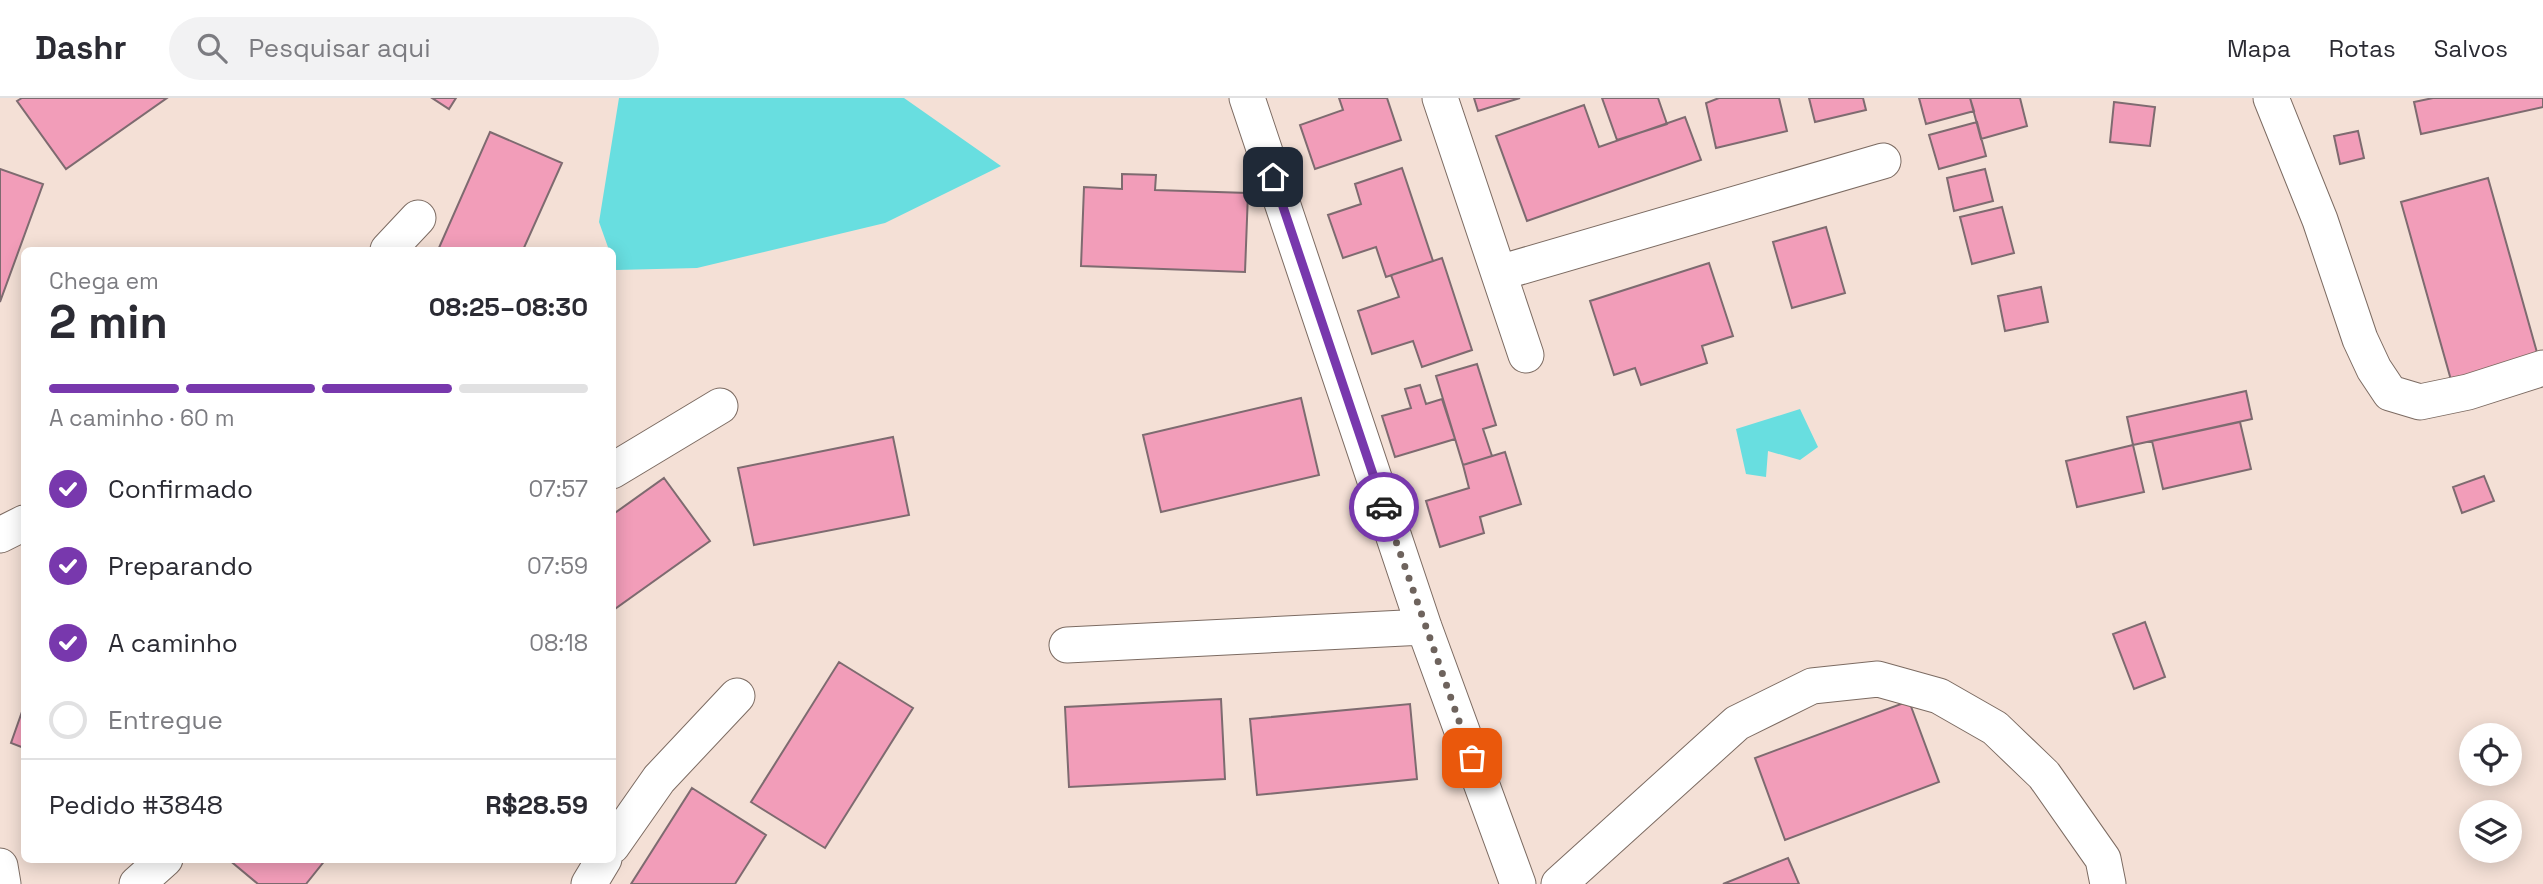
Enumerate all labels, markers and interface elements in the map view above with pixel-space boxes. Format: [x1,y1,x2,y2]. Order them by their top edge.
search box [169,17,659,80]
text: Dashr [35,27,127,69]
icon: search [193,29,231,67]
text: Pesquisar aqui [249,31,431,65]
text: Mapa [2227,33,2291,64]
text: Rotas [2329,33,2396,64]
text: Salvos [2434,33,2508,64]
pin [1243,147,1303,207]
icon: home [1254,158,1292,196]
text: Chega em [49,266,159,296]
text: 08:25–08:30 [429,290,588,324]
text: 2 min [49,293,168,351]
text: A caminho · 60 m [49,403,235,433]
icon: check [49,470,87,508]
text: Confirmado [108,472,253,506]
courier [1349,472,1419,542]
text: 07:57 [528,474,588,504]
icon: car [1365,488,1403,526]
icon: check [49,547,87,585]
text: Preparando [108,549,253,583]
text: 07:59 [527,551,588,581]
icon: check [49,624,87,662]
text: A caminho [108,626,238,660]
text: 08:18 [529,628,588,658]
text: Entregue [108,703,223,737]
map controls [2459,723,2522,863]
button: locate [2459,723,2522,786]
pin [1442,728,1502,788]
icon: bag [1453,739,1491,777]
text: Pedido #3848 [49,788,223,822]
text: R$28.59 [485,788,588,822]
button: layers [2459,800,2522,863]

